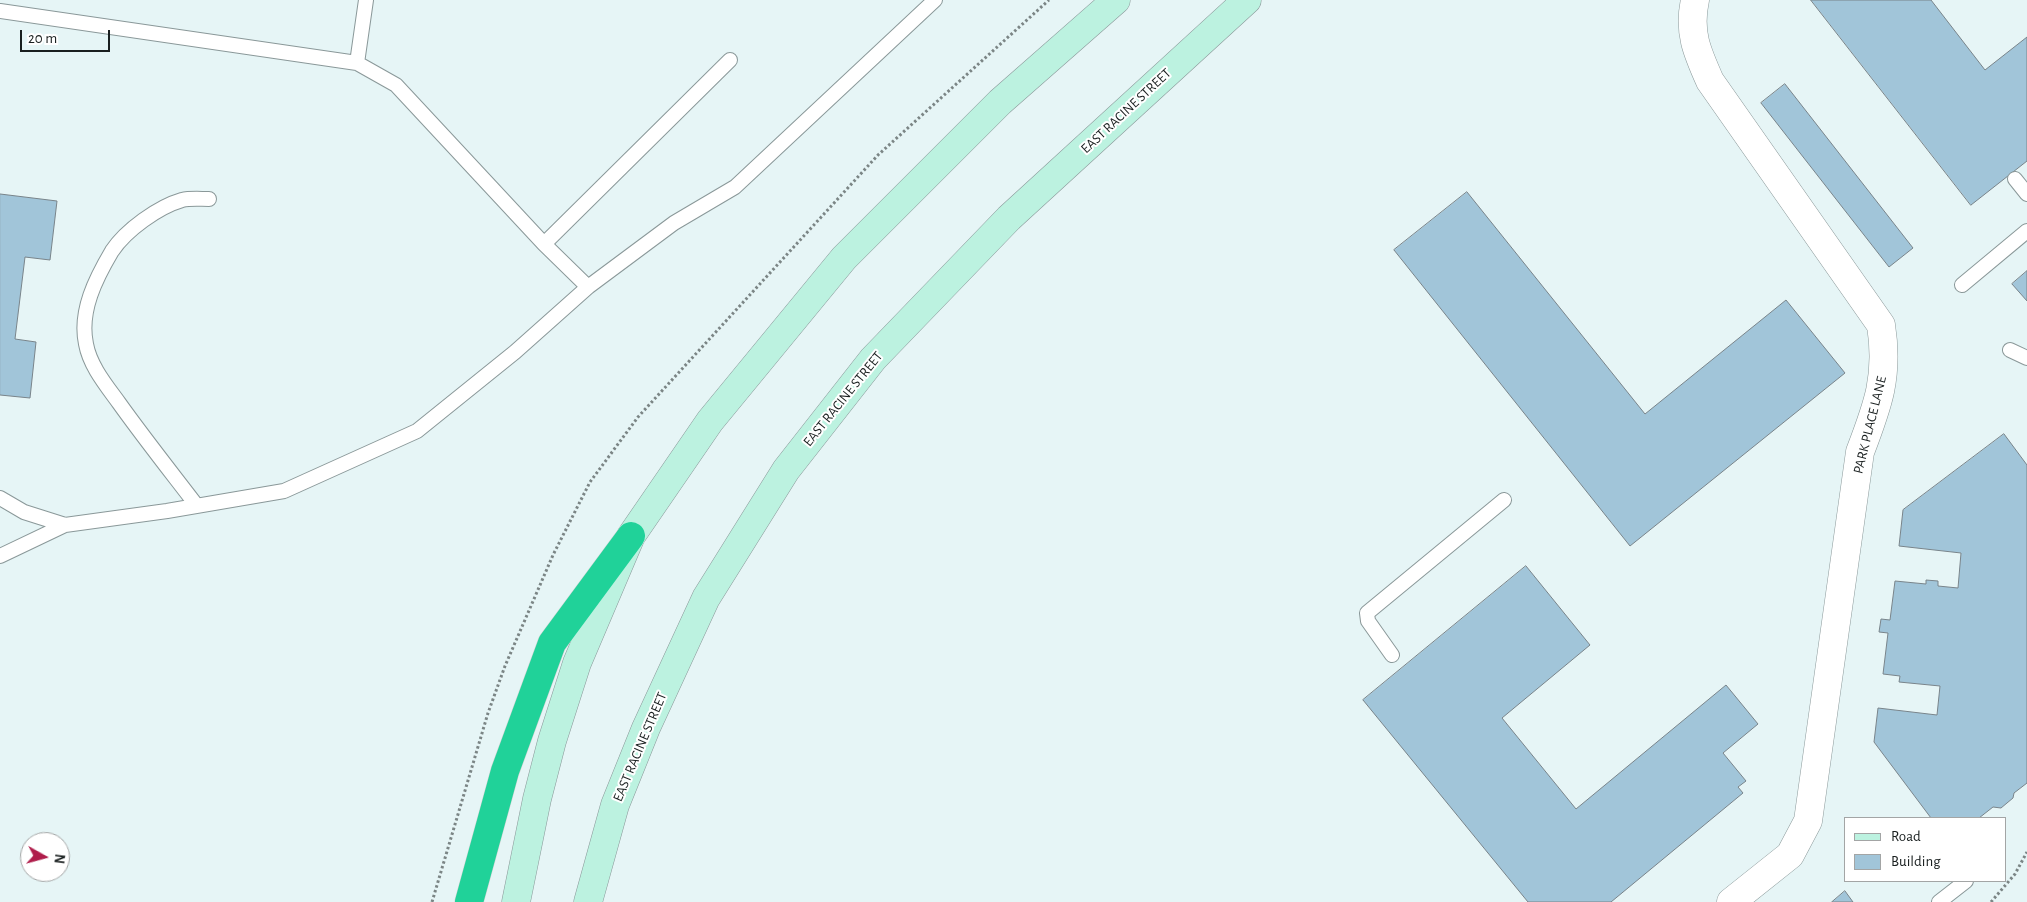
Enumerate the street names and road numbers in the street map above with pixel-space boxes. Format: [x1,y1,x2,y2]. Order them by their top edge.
street label: EAST RACINE STREET [1077,65,1175,157]
street label: EAST RACINE STREET [800,348,886,450]
street label: PARK PLACE LANE [1850,374,1890,476]
street label: EAST RACINE STREET [609,690,671,804]

